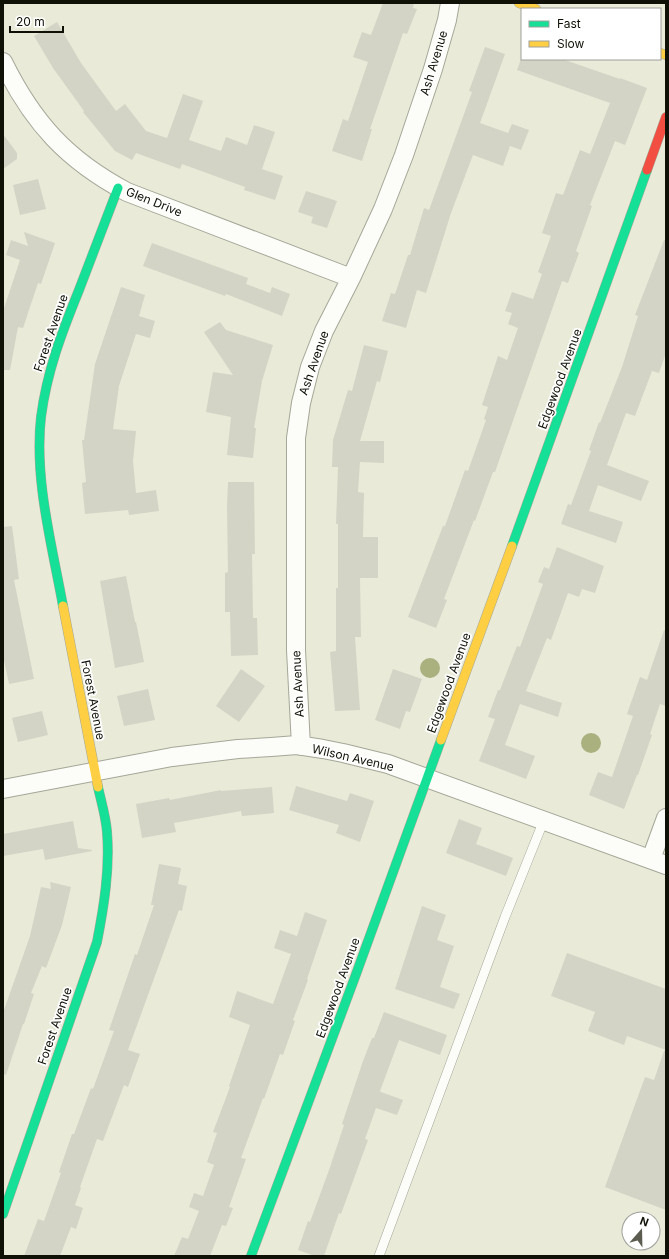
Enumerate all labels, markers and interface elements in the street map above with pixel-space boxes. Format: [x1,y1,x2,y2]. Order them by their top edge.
scale bar [10,8,63,34]
legend [521,8,661,60]
text: 20 m [16,14,45,29]
text: Fast [557,16,581,31]
street label: Ash Avenue [417,29,451,97]
text: Slow [557,36,585,51]
street label: Glen Drive [124,184,184,220]
street label: Forest Avenue [30,292,71,374]
street label: Edgewood Avenue [534,327,585,431]
street label: Ash Avenue [295,329,332,397]
street label: Edgewood Avenue [423,631,474,735]
street label: Ash Avenue [288,650,307,718]
street label: Forest Avenue [78,659,109,741]
street label: Wilson Avenue [311,741,396,774]
street label: Edgewood Avenue [312,936,363,1040]
street label: Forest Avenue [34,985,75,1067]
north arrow [621,1211,661,1251]
text: N [638,1214,651,1230]

